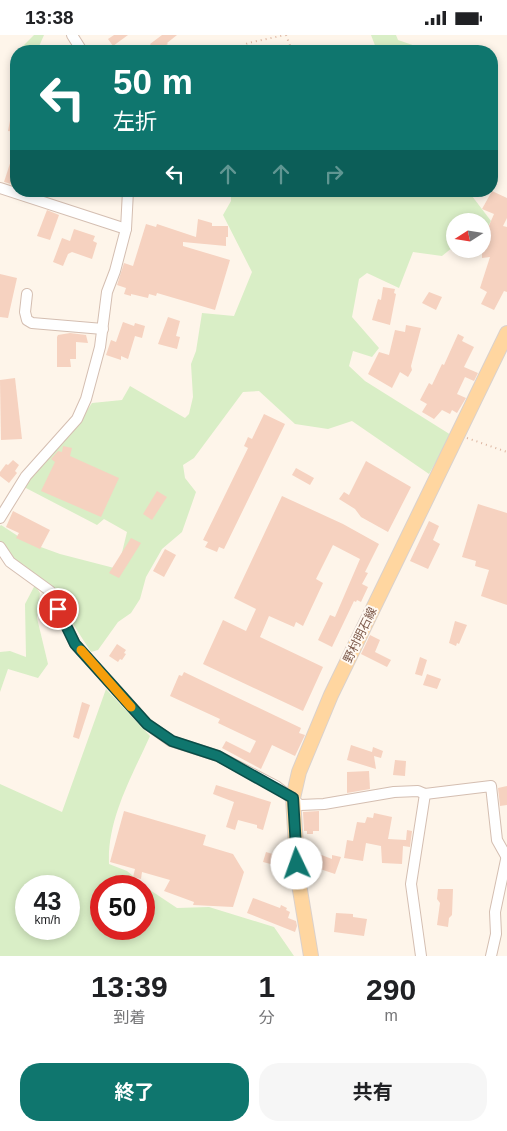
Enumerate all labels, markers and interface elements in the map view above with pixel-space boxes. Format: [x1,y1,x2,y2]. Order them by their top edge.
text: 13:38 [25,7,74,28]
text: 50 m [113,62,193,101]
icon: left [30,65,95,130]
text: 左折 [113,109,157,134]
icon: left [161,160,189,188]
icon: ahead [214,160,242,188]
icon: ahead [267,160,295,188]
icon: right [320,160,348,188]
north arrow [446,213,491,257]
map controls [446,213,491,258]
pin [37,588,79,630]
icon: arrive [44,595,72,623]
street label: 野村明石線 [341,605,379,665]
position arrow [270,837,322,889]
speed limit sign: 50 [90,875,155,940]
text: 43 [34,887,61,915]
text: km/h [34,913,61,927]
text: 13:39 [91,970,168,1003]
text: 1 [258,970,275,1003]
text: 290 [366,973,416,1006]
text: m [384,1007,398,1024]
text: 到着 [113,1009,145,1026]
text: 分 [259,1009,275,1026]
button: 終了 [20,1063,249,1121]
button: 共有 [259,1063,487,1121]

